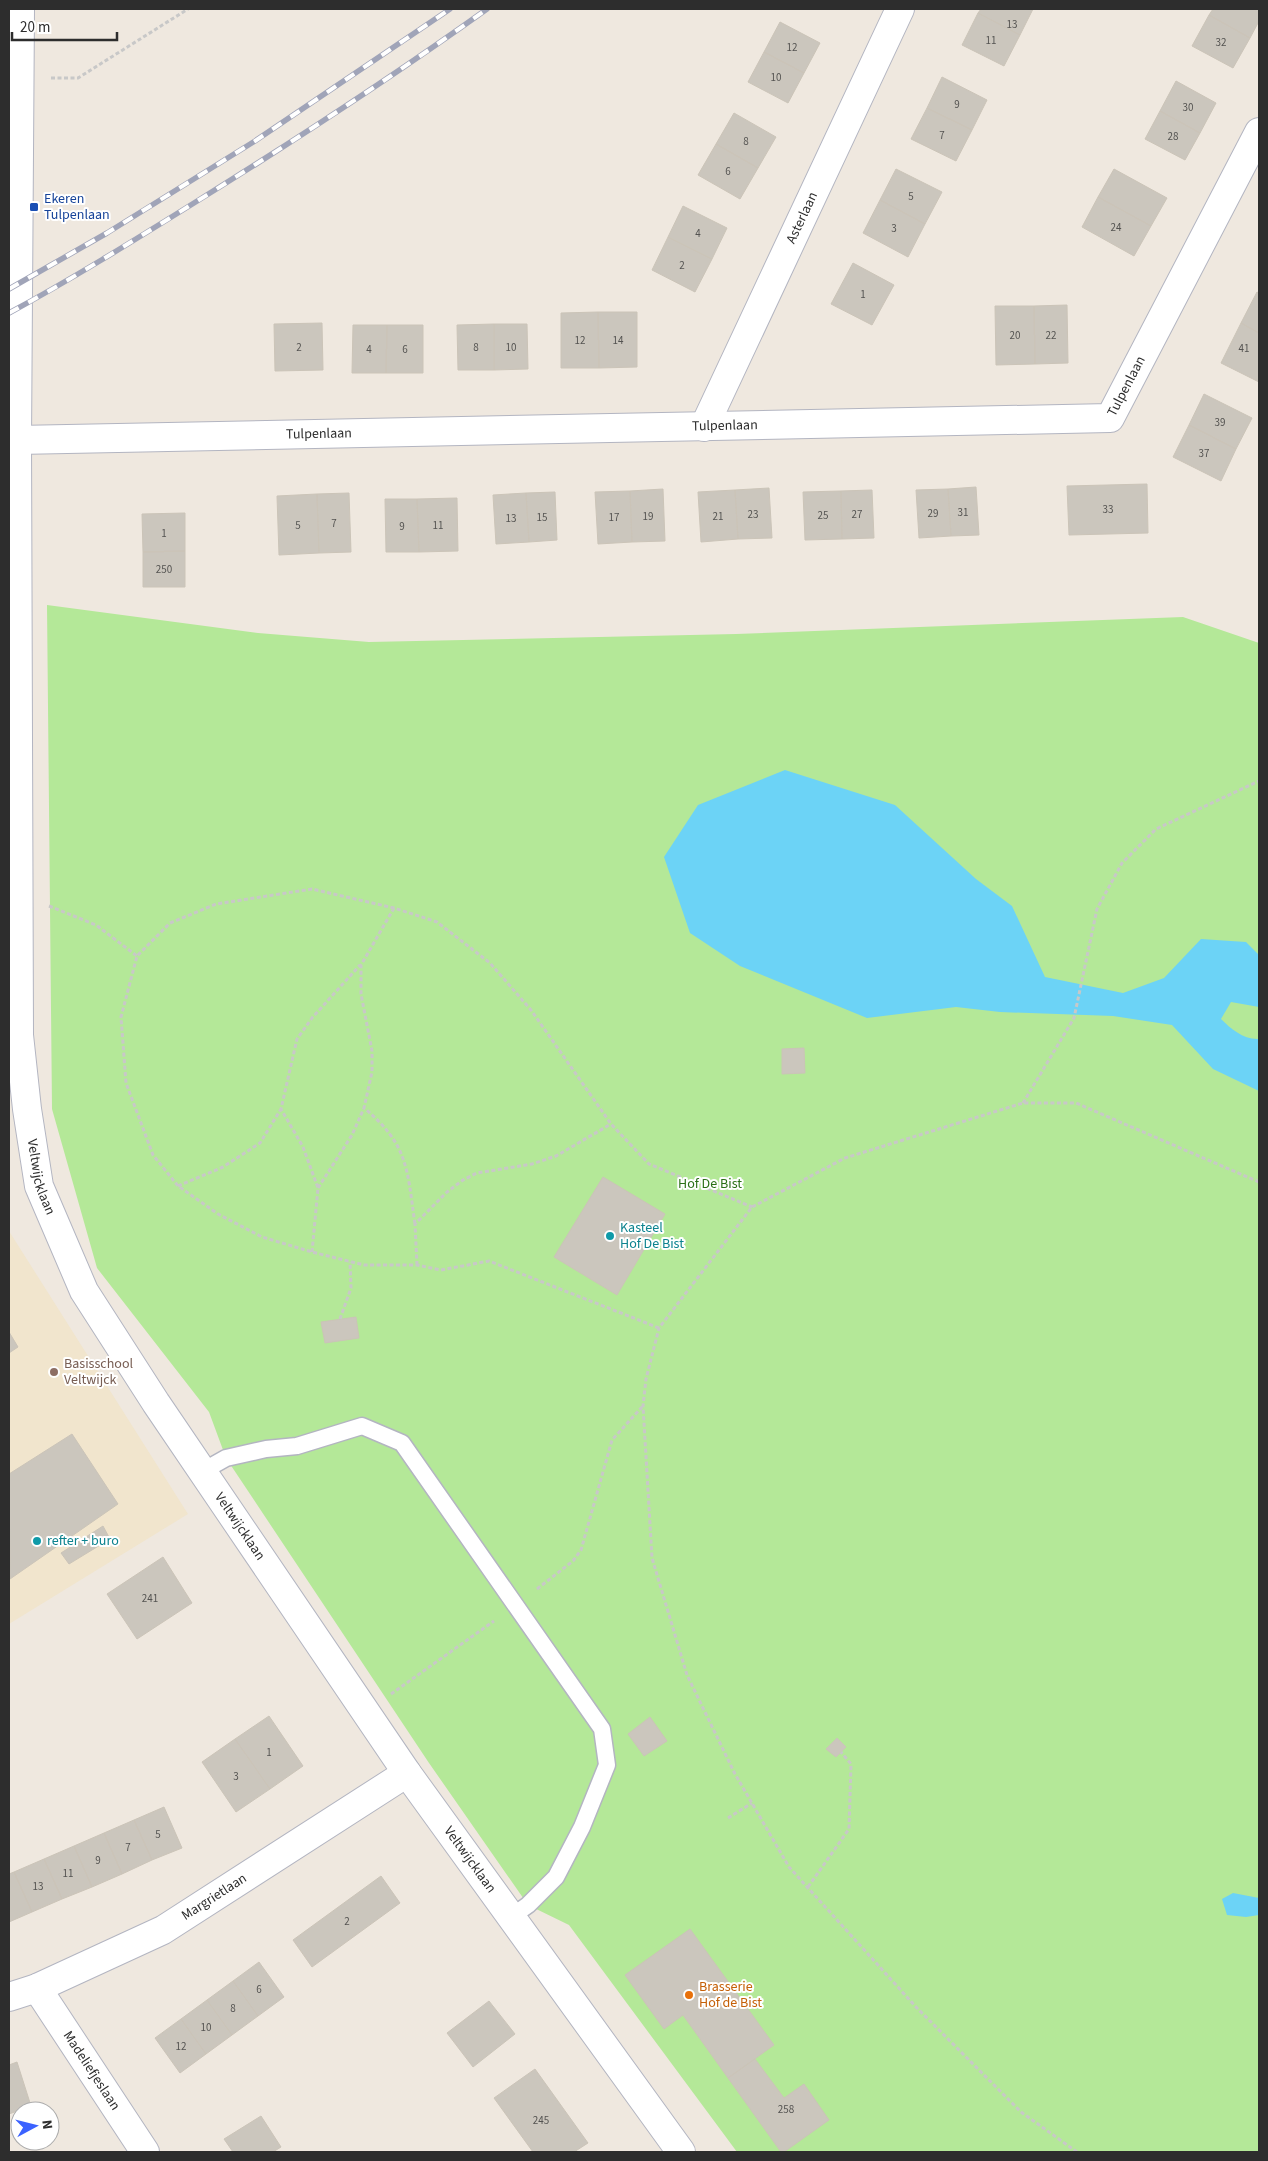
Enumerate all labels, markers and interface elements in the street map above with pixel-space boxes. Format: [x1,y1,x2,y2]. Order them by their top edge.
scale bar [12,10,118,42]
text: 20 m [20,17,50,38]
house number: 13 [1007,17,1017,32]
house number: 11 [986,33,996,48]
house number: 32 [1216,35,1226,50]
house number: 12 [787,40,797,55]
house number: 10 [771,70,781,85]
house number: 9 [954,97,960,112]
house number: 30 [1183,100,1193,115]
house number: 7 [939,128,945,143]
house number: 28 [1168,129,1179,144]
house number: 8 [743,134,749,149]
house number: 6 [725,164,731,179]
place label: Ekeren Tulpenlaan [44,189,110,225]
street label: Asterlaan [781,189,823,247]
house number: 5 [908,189,914,204]
marker: Ekeren Tulpenlaan [28,201,40,213]
house number: 24 [1111,220,1122,235]
house number: 3 [891,221,897,236]
house number: 4 [695,226,701,241]
house number: 2 [679,258,685,273]
house number: 1 [860,287,866,302]
house number: 20 [1010,328,1020,343]
house number: 22 [1046,328,1056,343]
house number: 12 [575,333,585,348]
house number: 14 [613,333,624,348]
house number: 2 [296,340,302,355]
house number: 8 [473,340,479,355]
house number: 10 [506,340,516,355]
house number: 41 [1239,341,1249,356]
house number: 4 [366,342,372,357]
house number: 6 [402,342,408,357]
street label: Tulpenlaan [1102,352,1151,420]
street label: Tulpenlaan [692,415,758,436]
house number: 39 [1215,415,1225,430]
street label: Tulpenlaan [286,423,352,445]
house number: 37 [1199,446,1209,461]
house number: 33 [1103,502,1113,517]
house number: 31 [958,505,968,520]
house number: 29 [928,506,938,521]
house number: 23 [748,507,758,522]
house number: 27 [852,507,862,522]
house number: 25 [818,508,828,523]
house number: 19 [643,509,653,524]
house number: 21 [713,509,723,524]
house number: 15 [537,510,547,525]
house number: 17 [609,510,619,525]
house number: 13 [506,511,516,526]
house number: 7 [331,516,337,531]
house number: 5 [295,518,301,533]
house number: 11 [433,518,443,533]
house number: 9 [399,519,405,534]
house number: 1 [161,526,167,541]
house number: 250 [156,562,172,577]
street label: Veltwijcklaan [22,1138,60,1218]
park label: Hof De Bist [678,1174,742,1194]
place label: Kasteel Hof De Bist [620,1218,684,1254]
marker: Kasteel Hof De Bist [604,1230,616,1242]
place label: Basisschool Veltwijck [64,1354,134,1390]
marker: Basisschool Veltwijck [48,1366,60,1378]
street label: Veltwijcklaan [210,1489,270,1564]
place label: refter + buro [47,1531,119,1551]
marker: refter + buro [31,1535,43,1547]
house number: 241 [142,1591,158,1606]
house number: 1 [266,1745,272,1760]
house number: 3 [233,1769,239,1784]
street label: Veltwijcklaan [439,1822,501,1897]
house number: 5 [155,1827,161,1842]
house number: 7 [125,1840,131,1855]
house number: 9 [95,1853,101,1868]
house number: 11 [63,1866,73,1881]
street label: Margrietlaan [178,1869,251,1926]
house number: 13 [33,1879,43,1894]
house number: 2 [344,1914,350,1929]
place label: Brasserie Hof de Bist [699,1977,762,2013]
house number: 6 [256,1982,262,1997]
marker: Brasserie Hof de Bist [683,1989,695,2001]
house number: 8 [230,2001,236,2016]
house number: 10 [201,2020,211,2035]
street label: Madeliefjeslaan [58,2027,125,2114]
house number: 12 [176,2039,186,2054]
north arrow [10,2101,60,2151]
house number: 258 [778,2102,795,2117]
house number: 245 [533,2113,549,2128]
text: N [36,2119,57,2130]

